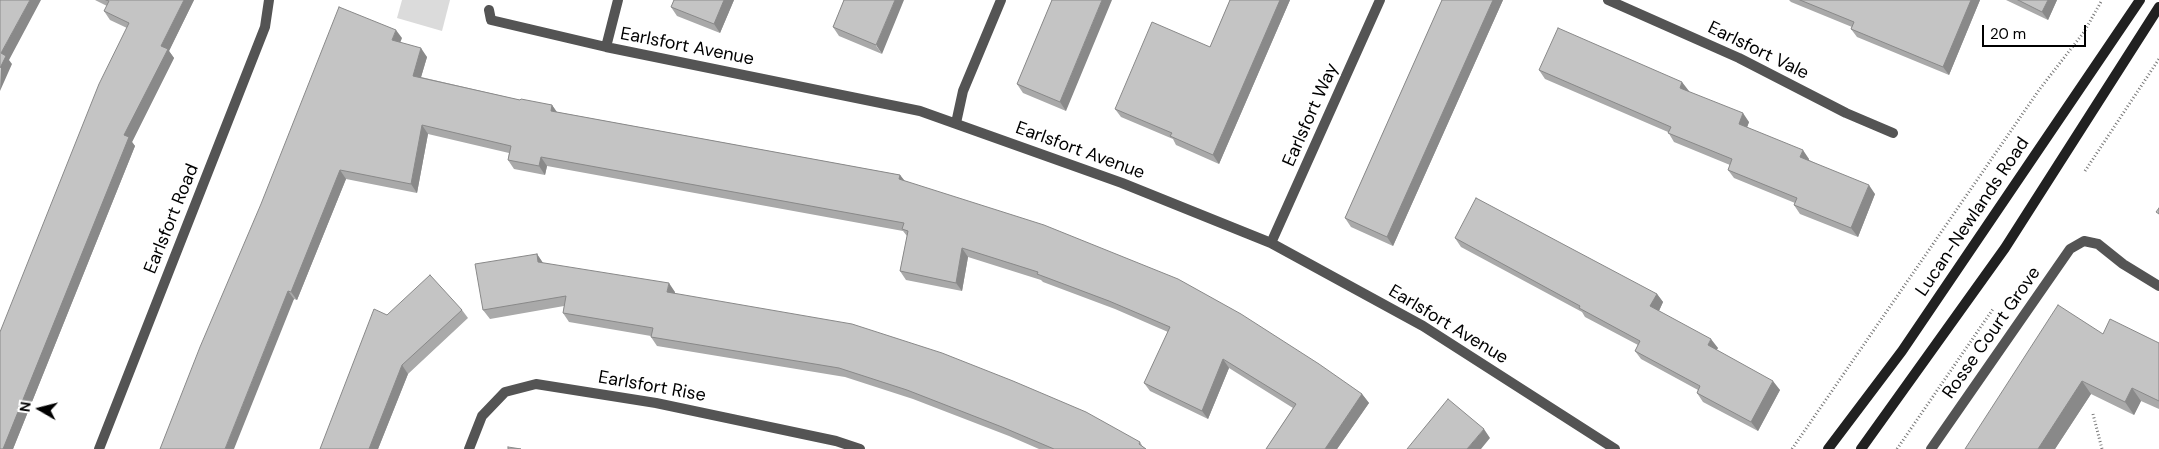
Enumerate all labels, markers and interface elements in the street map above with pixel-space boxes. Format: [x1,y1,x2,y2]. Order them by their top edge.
scale bar [1984,15,2088,47]
street label: Earlsfort Vale [1704,17,1812,85]
street label: Earlsfort Avenue [618,23,756,71]
text: 20 m [1990,24,2026,44]
street label: Earlsfort Way [1279,60,1343,170]
street label: Earlsfort Avenue [1013,118,1147,184]
street label: Lucan-Newlands Road [1912,133,2034,301]
street label: Earlsfort Road [140,161,204,277]
street label: Rosse Court Grove [1938,263,2046,403]
street label: Earlsfort Avenue [1384,281,1512,369]
street label: Earlsfort Rise [597,367,707,407]
north arrow [15,384,65,434]
text: N [16,401,35,413]

